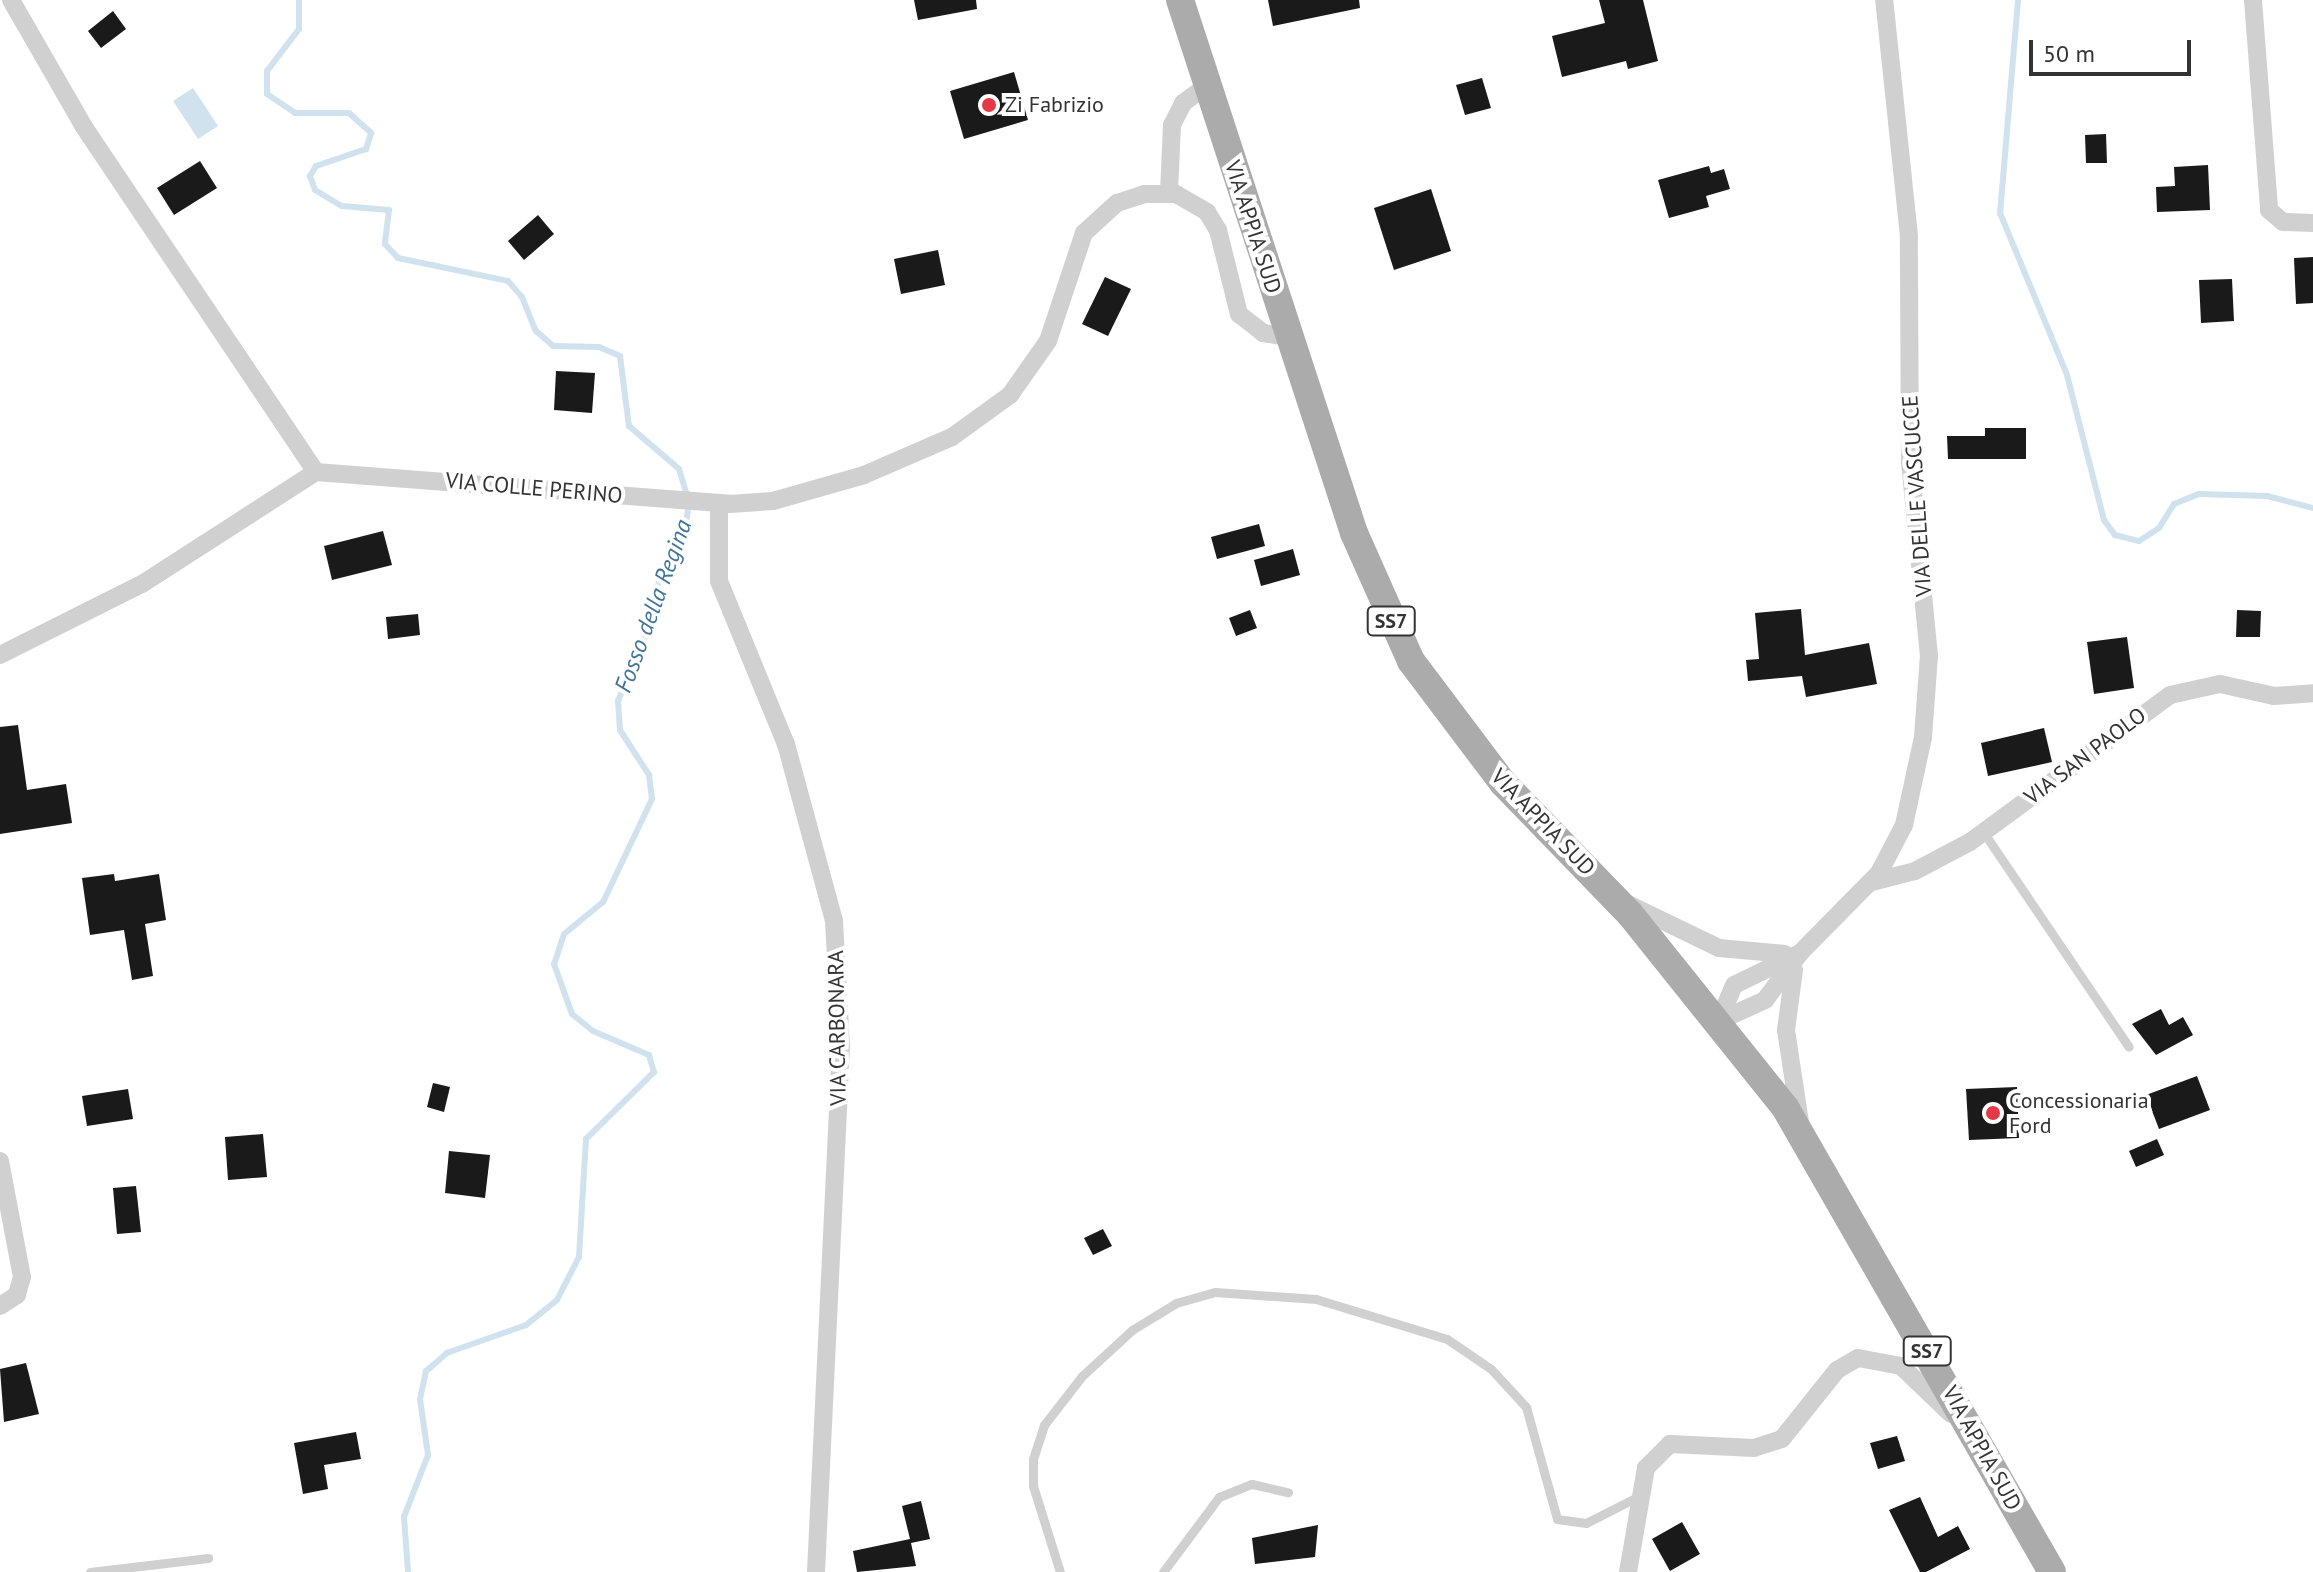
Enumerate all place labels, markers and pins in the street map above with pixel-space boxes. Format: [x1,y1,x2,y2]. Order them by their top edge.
place label: Zi Fabrizio [1005,92,1104,118]
marker: Zi Fabrizio [980,96,998,114]
place label: Concessionaria Ford [2009,1087,2149,1138]
marker: Concessionaria Ford [1984,1104,2002,1122]

